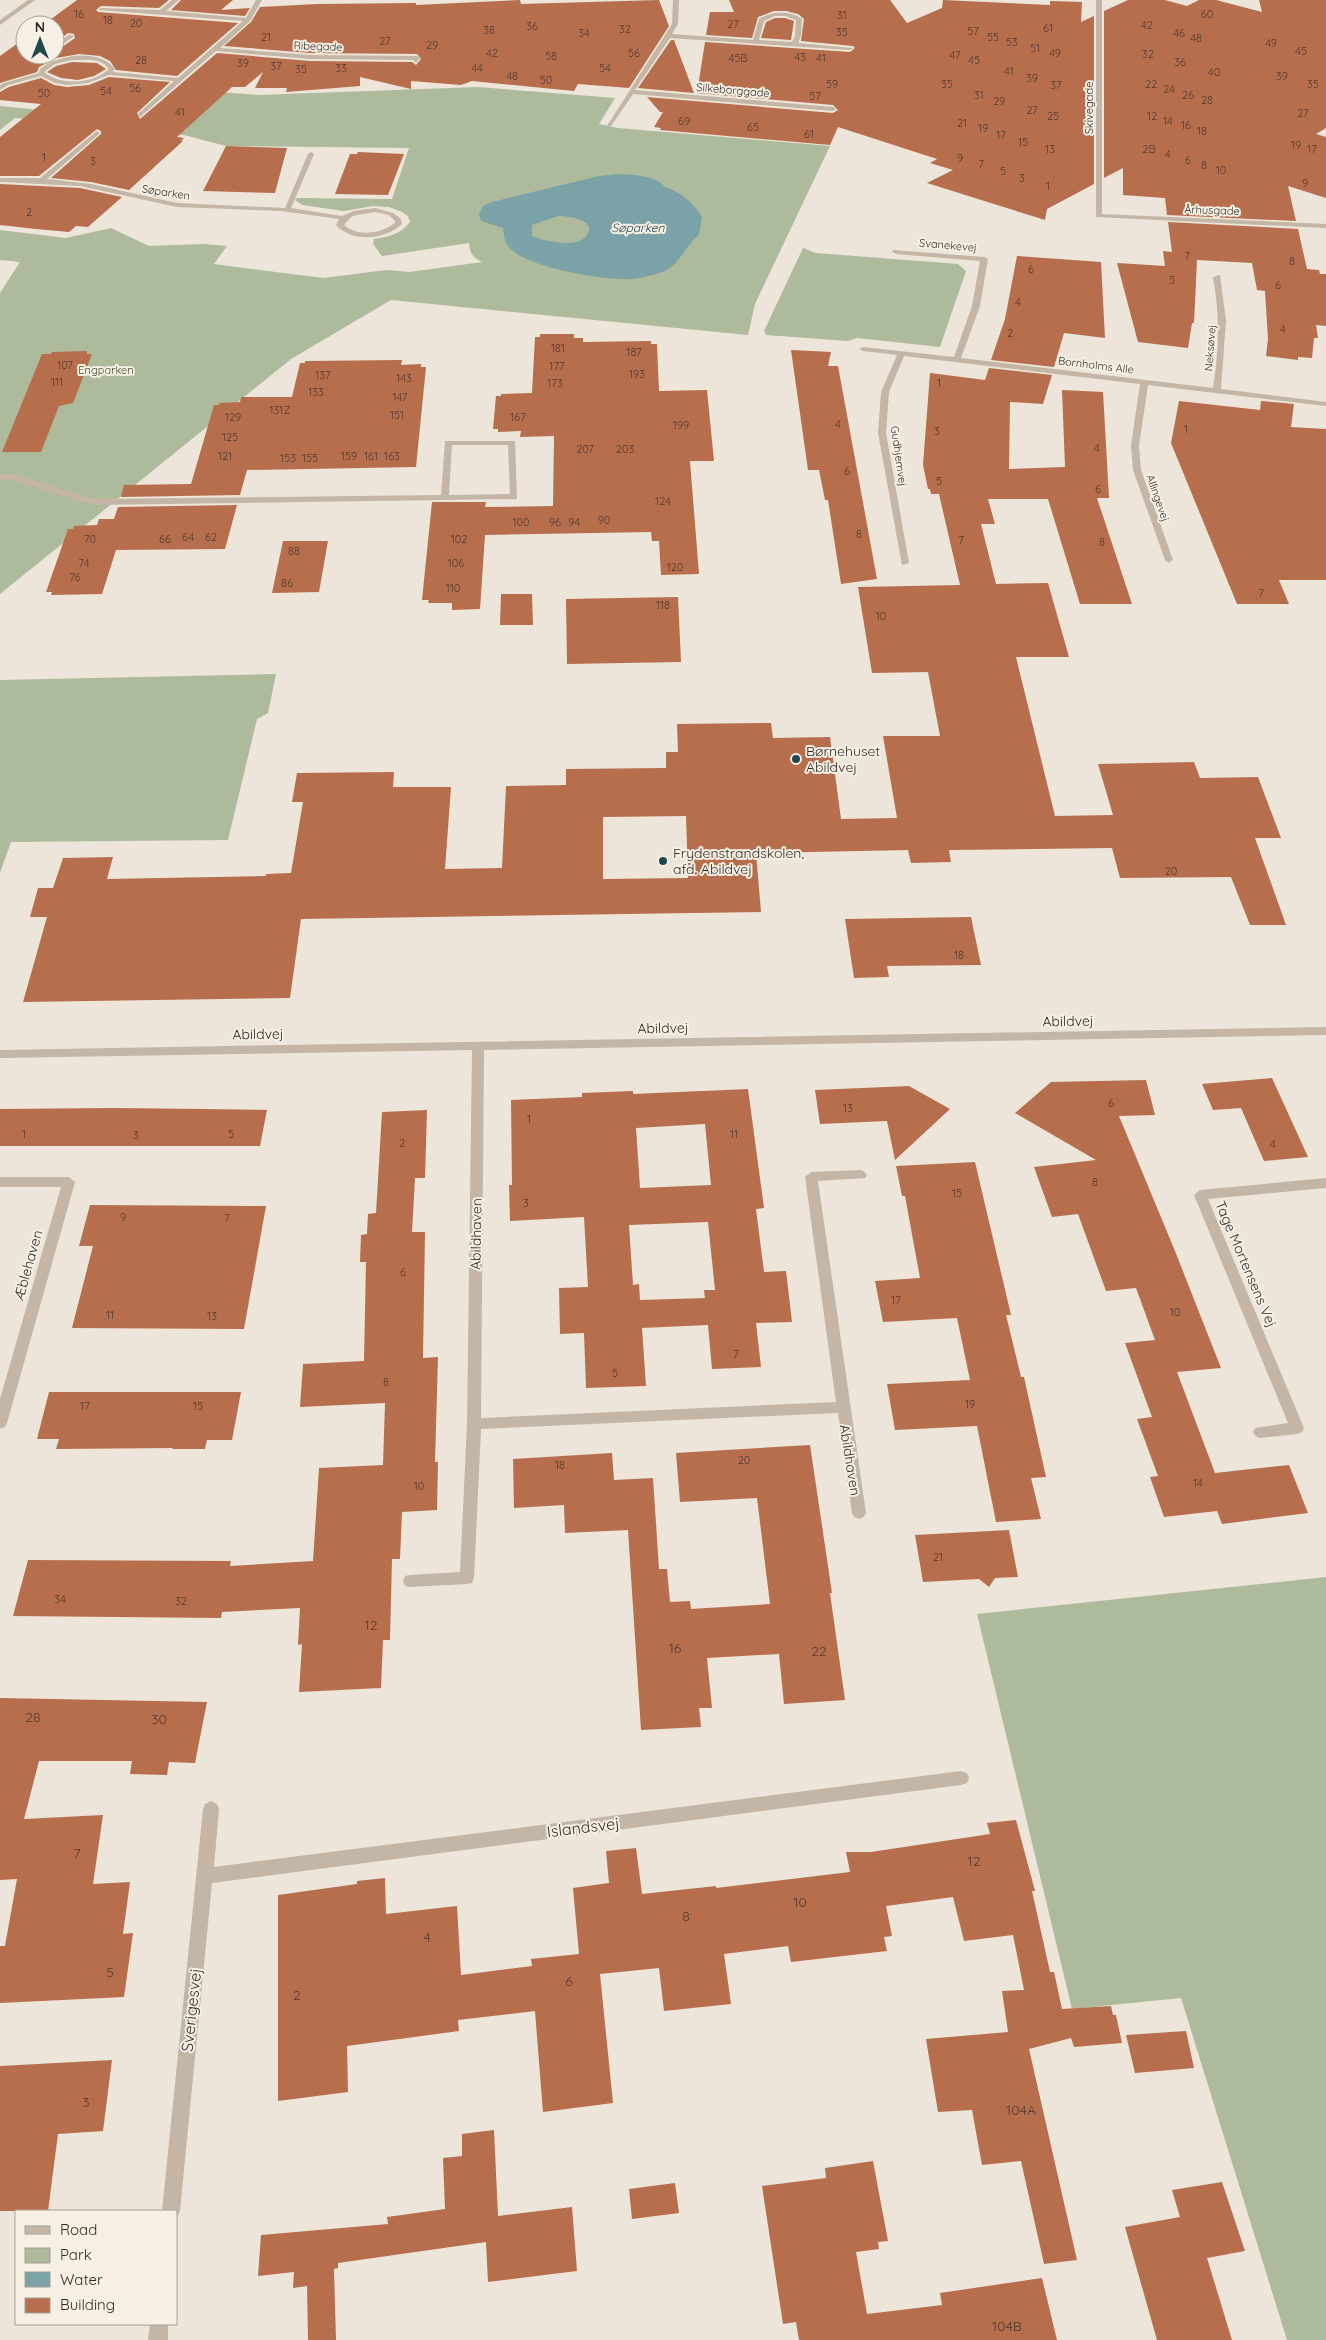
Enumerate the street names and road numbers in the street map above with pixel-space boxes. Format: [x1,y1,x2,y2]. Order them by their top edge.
street label: Ribegade [293,38,343,54]
street label: Silkeborggade [696,80,770,100]
street label: Skivegade [1082,82,1096,134]
street label: Søparken [141,181,191,203]
street label: Århusgade [1184,202,1240,218]
street label: Svanekevej [919,235,977,255]
street label: Neksøvej [1201,324,1219,372]
street label: Bornholms Alle [1057,353,1135,377]
street label: Gudhjemvej [888,425,910,487]
street label: Allingevej [1143,473,1173,523]
street label: Abildvej [1042,1012,1094,1030]
street label: Abildvej [637,1019,689,1037]
street label: Abildvej [232,1025,284,1043]
street label: Abildhaven [466,1198,486,1270]
street label: Tage Mortensens Vej [1211,1198,1281,1330]
street label: Æblehaven [9,1228,47,1302]
street label: Abildhaven [836,1423,864,1497]
street label: Islandsvej [546,1813,620,1841]
street label: Sverigesvej [177,1967,205,2053]

